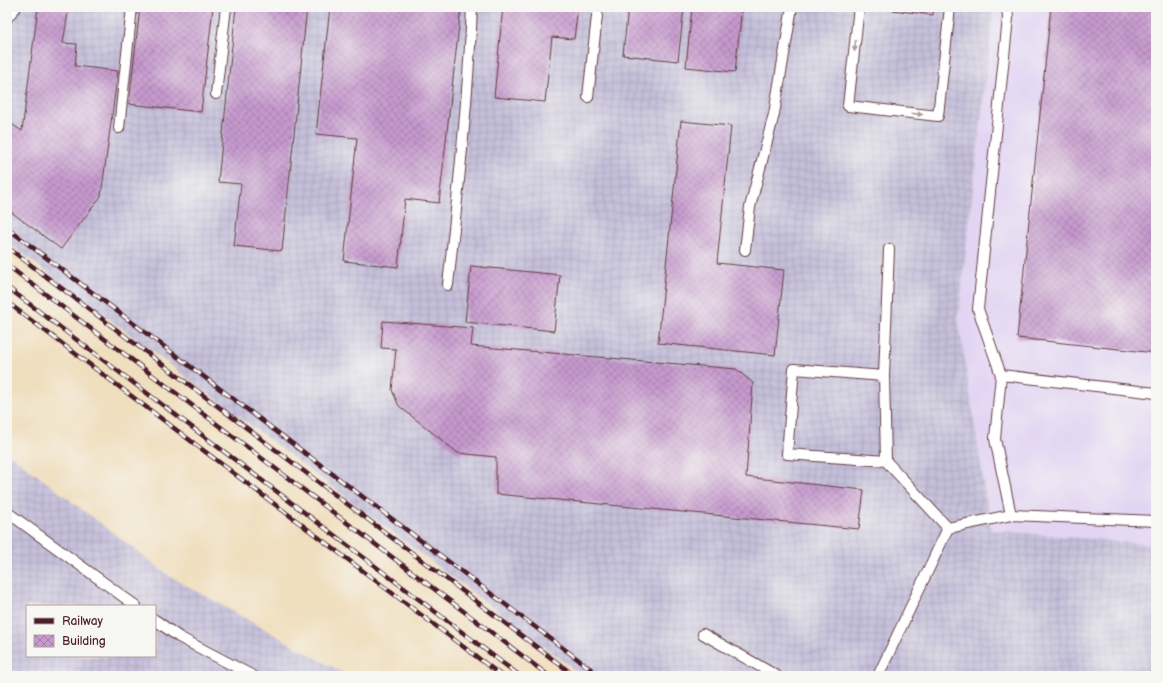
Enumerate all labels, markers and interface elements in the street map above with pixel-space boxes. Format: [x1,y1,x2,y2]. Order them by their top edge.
one-way arrow [851,40,858,52]
one-way arrow [911,111,923,117]
legend [26,605,156,657]
text: Railway [62,614,104,629]
text: Building [62,634,106,649]

